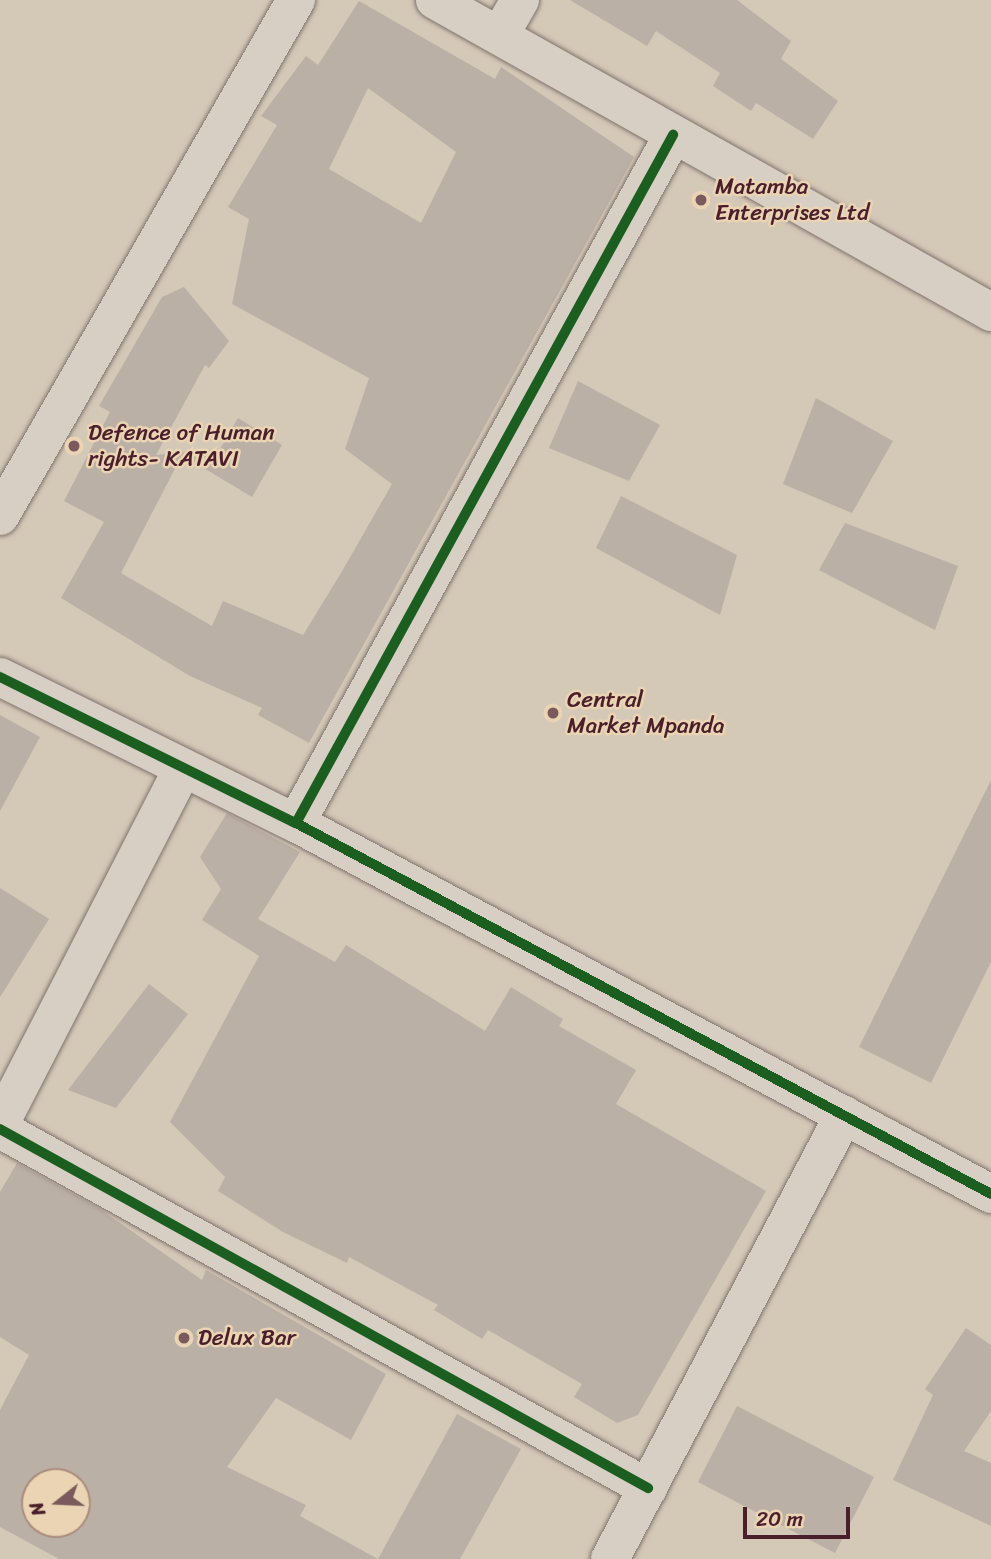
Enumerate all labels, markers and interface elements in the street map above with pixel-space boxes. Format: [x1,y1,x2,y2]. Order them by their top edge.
place label: Matamba Enterprises Ltd [715,173,869,227]
marker: Matamba Enterprises Ltd [693,192,709,208]
place label: Defence of Human rights- KATAVI [88,419,275,473]
marker: Defence of Human rights- KATAVI [66,438,82,454]
place label: Central Market Mpanda [567,686,725,740]
marker: Central Market Mpanda [545,705,561,721]
place label: Delux Bar [198,1324,296,1352]
marker: Delux Bar [176,1330,192,1346]
north arrow [21,1468,91,1538]
scale bar [746,1492,853,1536]
text: N [20,1498,55,1520]
text: 20 m [756,1500,803,1538]

